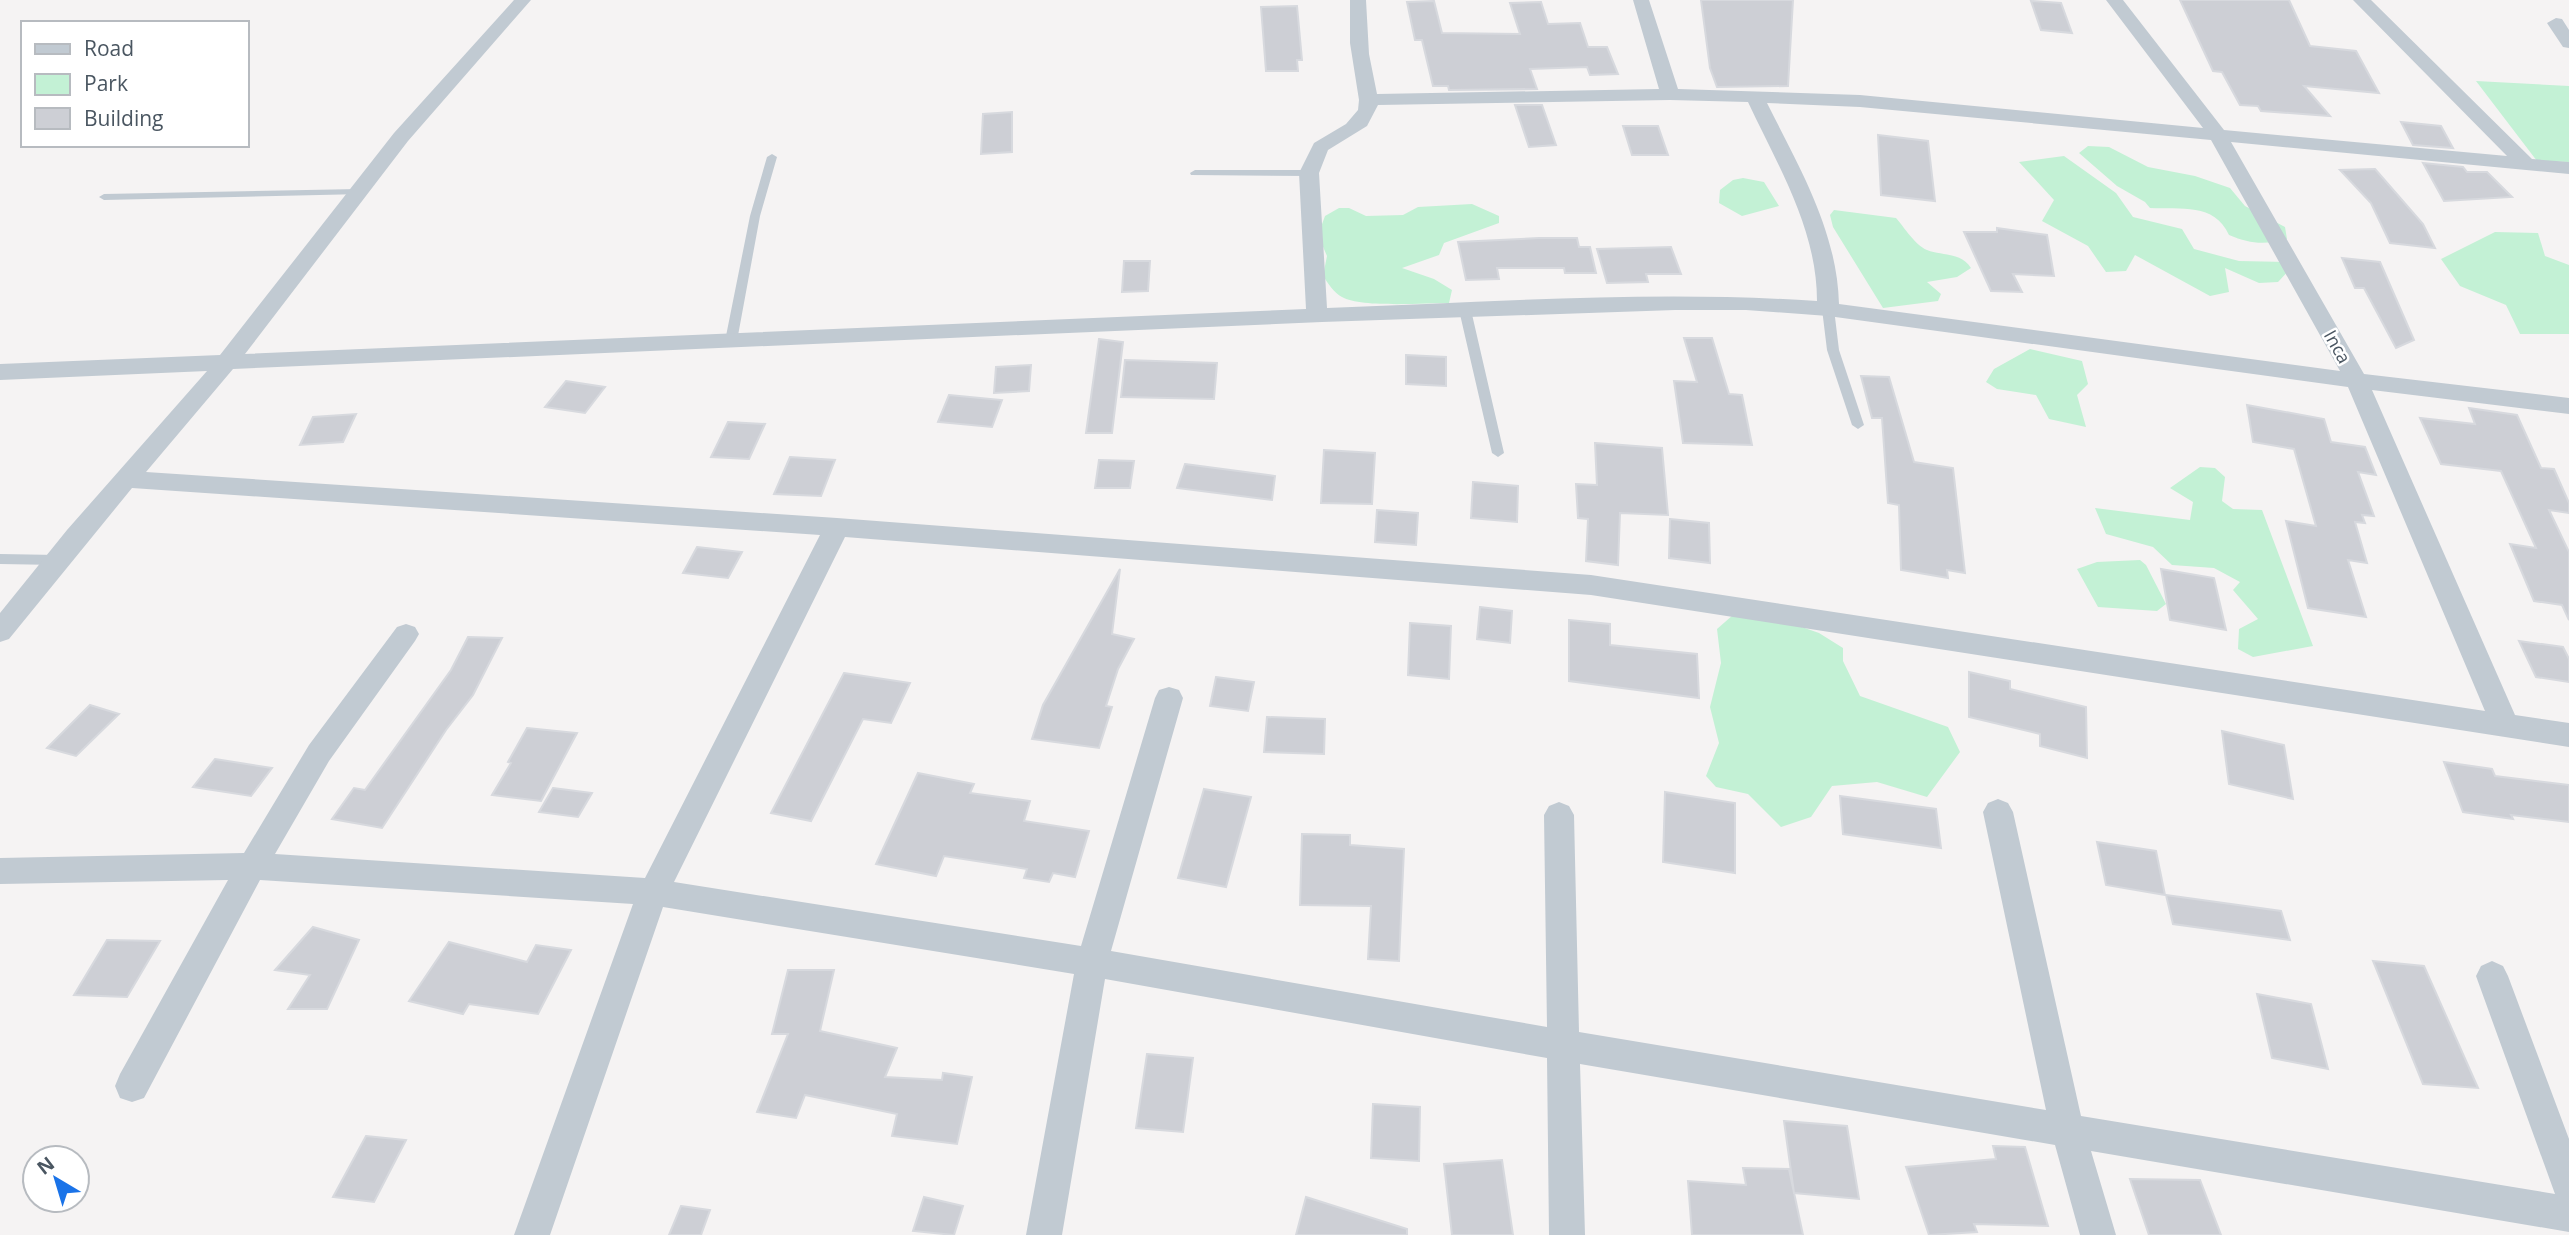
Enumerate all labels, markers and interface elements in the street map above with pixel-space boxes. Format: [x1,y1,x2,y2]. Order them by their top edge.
legend [21,21,248,147]
text: Road [84,34,134,62]
text: Park [84,69,128,97]
text: Building [84,104,163,132]
street label: Inca [2319,326,2357,368]
north arrow [21,1144,91,1214]
text: N [31,1151,60,1181]

